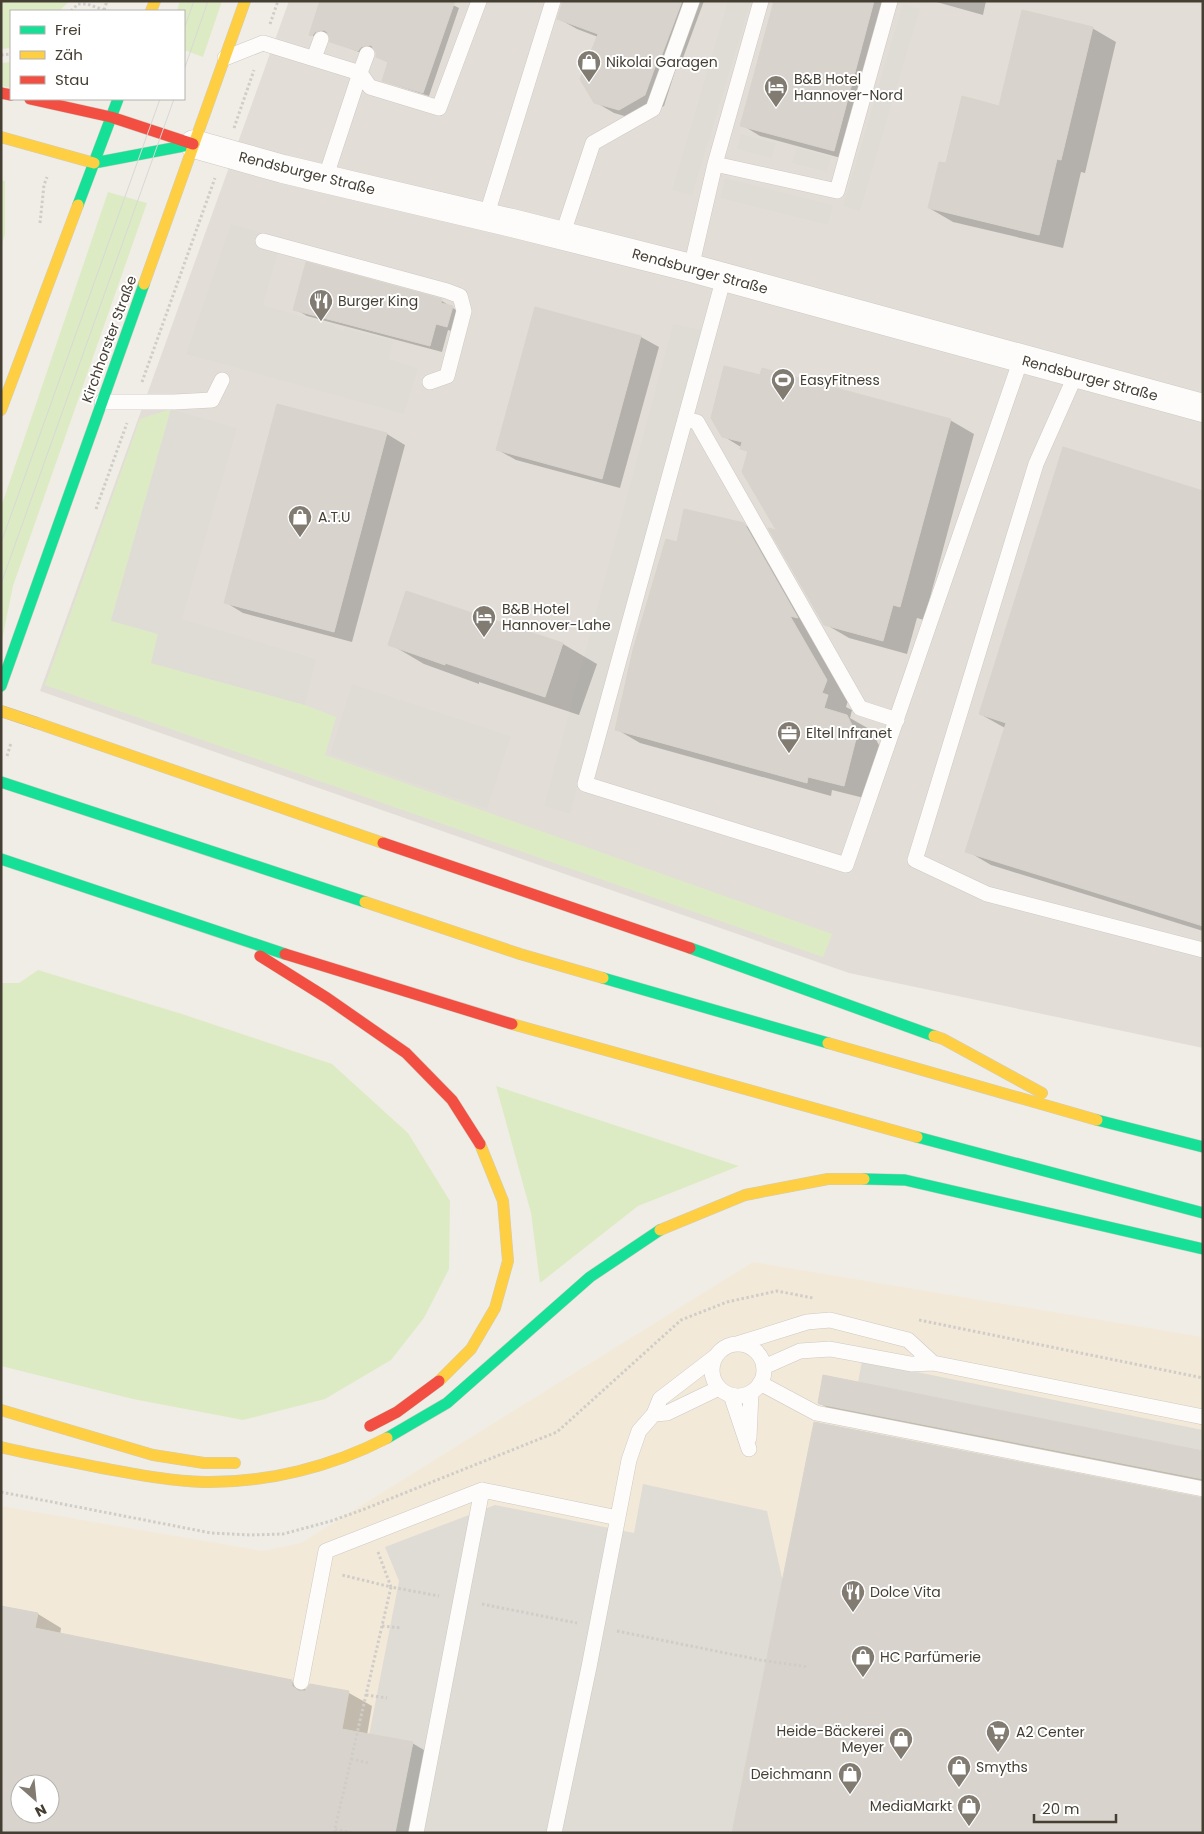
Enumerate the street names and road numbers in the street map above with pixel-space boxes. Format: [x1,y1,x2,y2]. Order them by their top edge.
street label: Rendsburger Straße [237,146,378,200]
street label: Rendsburger Straße [630,243,770,299]
street label: Kirchhorster Straße [77,272,141,405]
street label: Rendsburger Straße [1020,350,1160,406]

